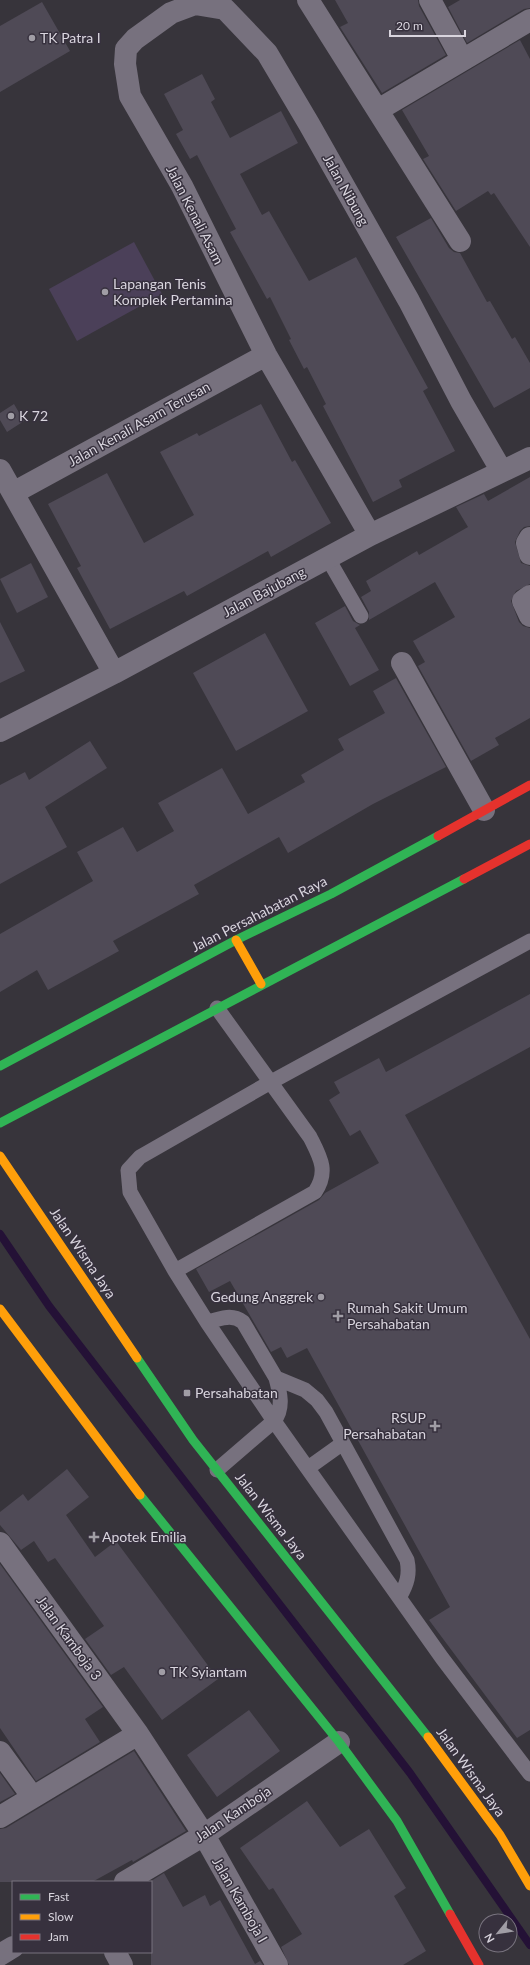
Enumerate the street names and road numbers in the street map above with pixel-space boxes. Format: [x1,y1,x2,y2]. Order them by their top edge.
street label: Jalan Nibung [320,151,373,228]
street label: Jalan Kenali Asam [163,162,228,267]
street label: Jalan Kenali Asam Terusan [65,377,213,470]
street label: Jalan Bajubang [220,563,308,620]
street label: Jalan Persahabatan Raya [188,872,330,955]
street label: Jalan Wisma Jaya [47,1204,120,1301]
street label: Jalan Wisma Jaya [232,1469,311,1563]
street label: Jalan Kamboja 3 [33,1592,106,1683]
street label: Jalan Wisma Jaya [433,1724,509,1820]
street label: Jalan Kamboja [191,1782,274,1845]
street label: Jalan Kamboja I [209,1854,272,1945]

